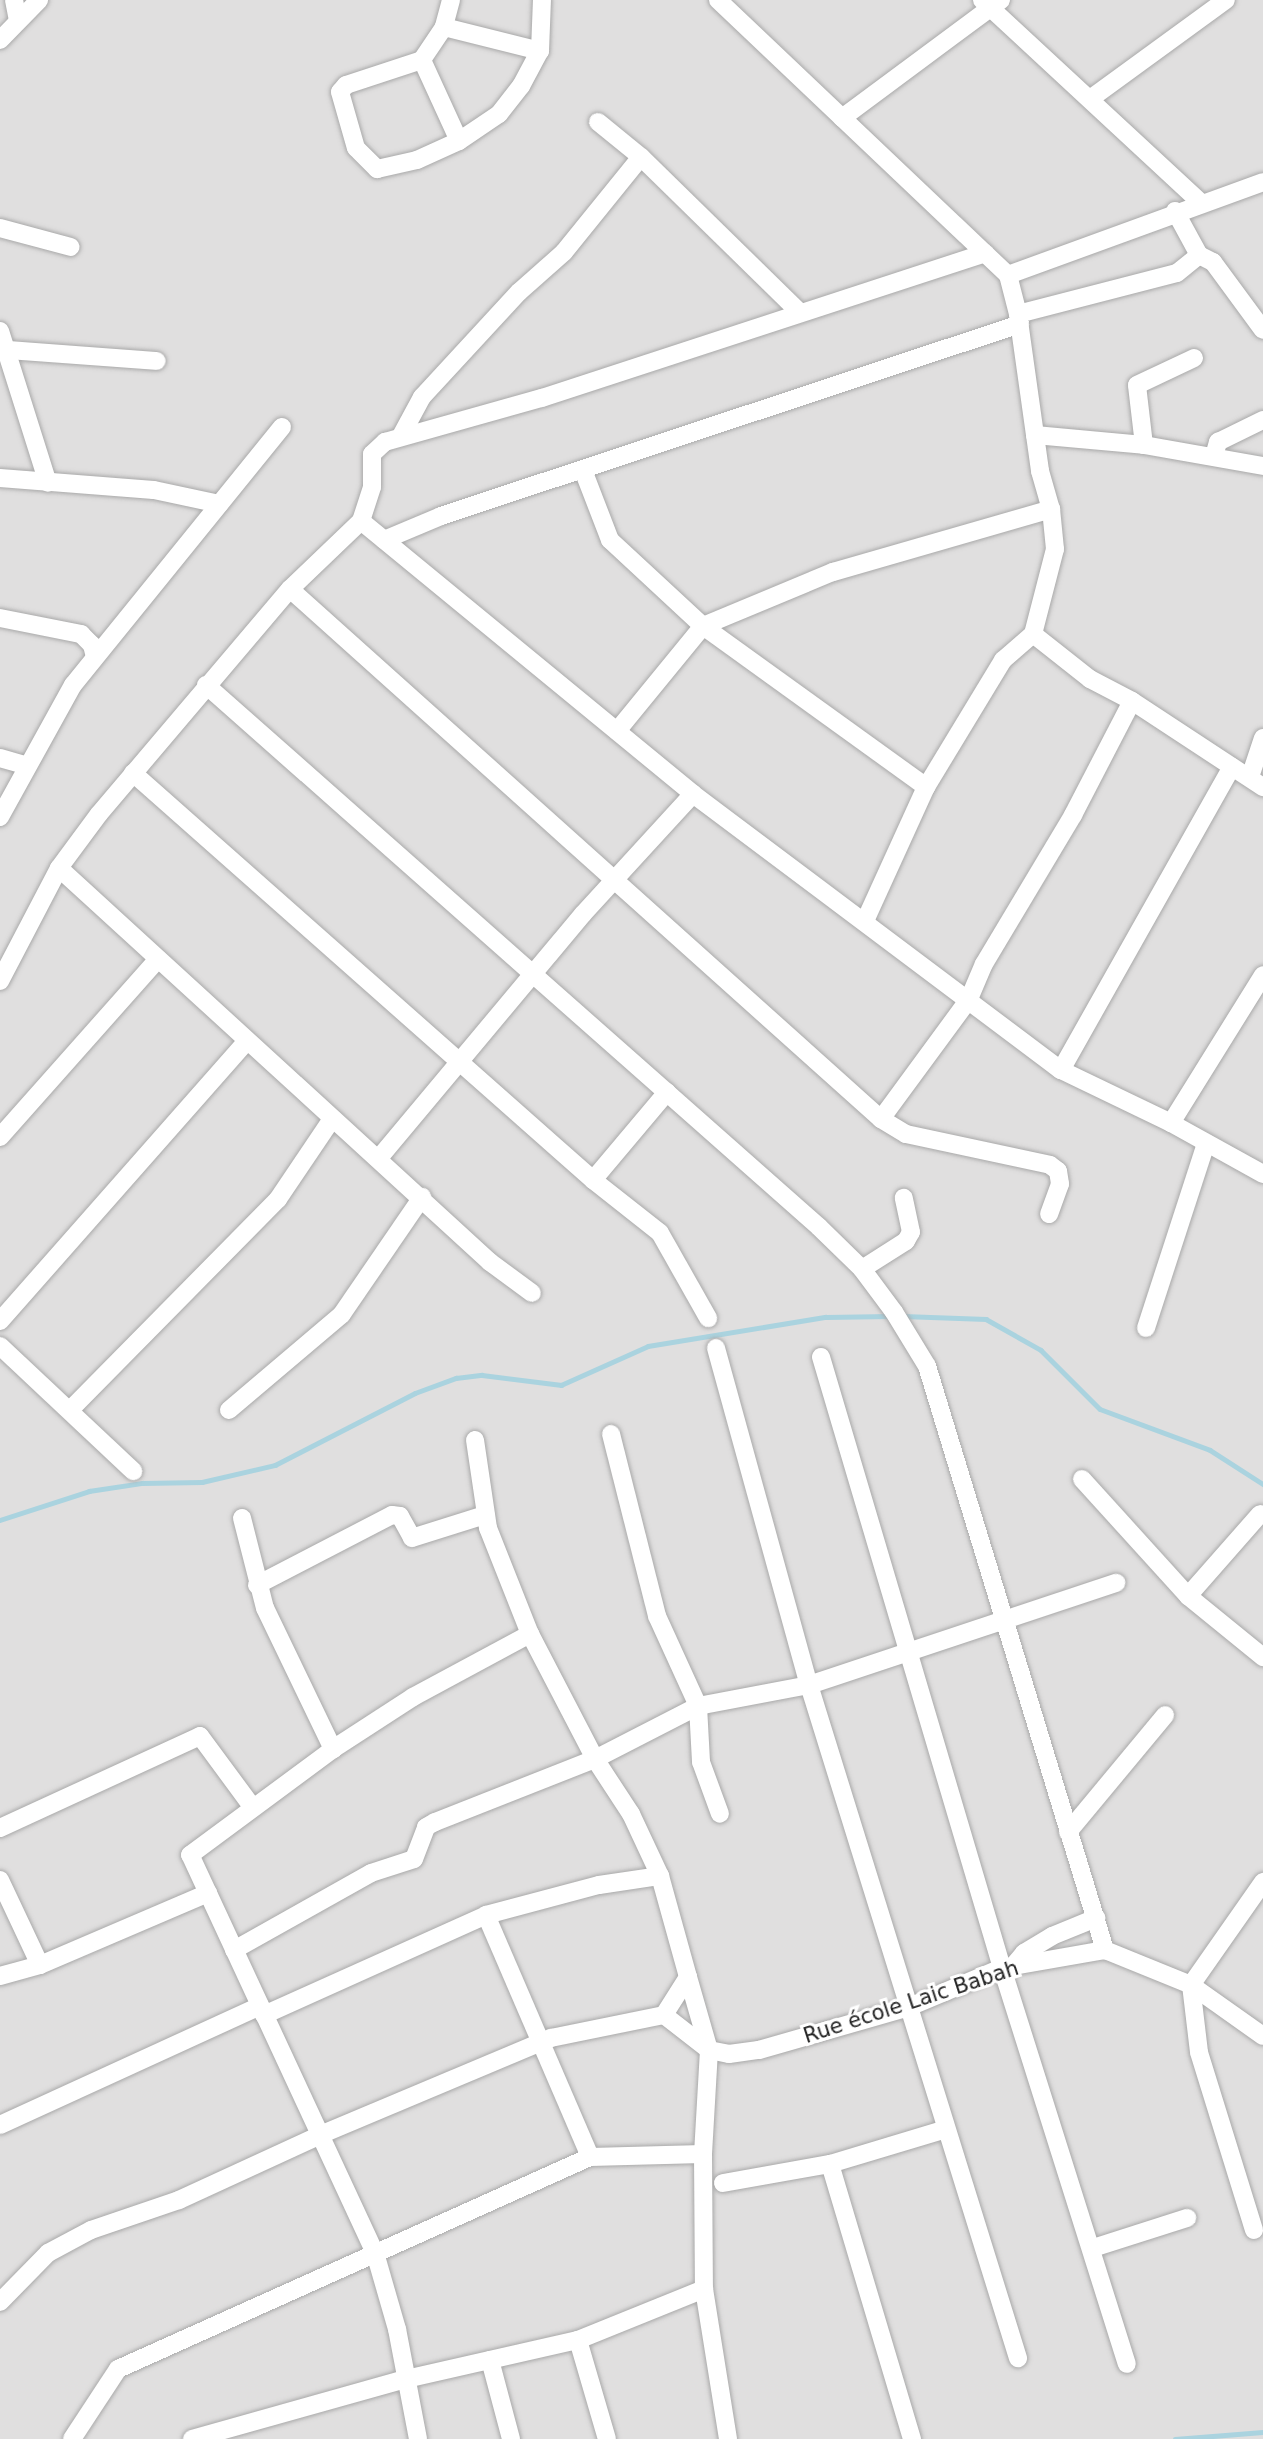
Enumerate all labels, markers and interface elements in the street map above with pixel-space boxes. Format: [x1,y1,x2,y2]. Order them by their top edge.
street label: Rue école Laic Babah [800,1955,1022,2049]

